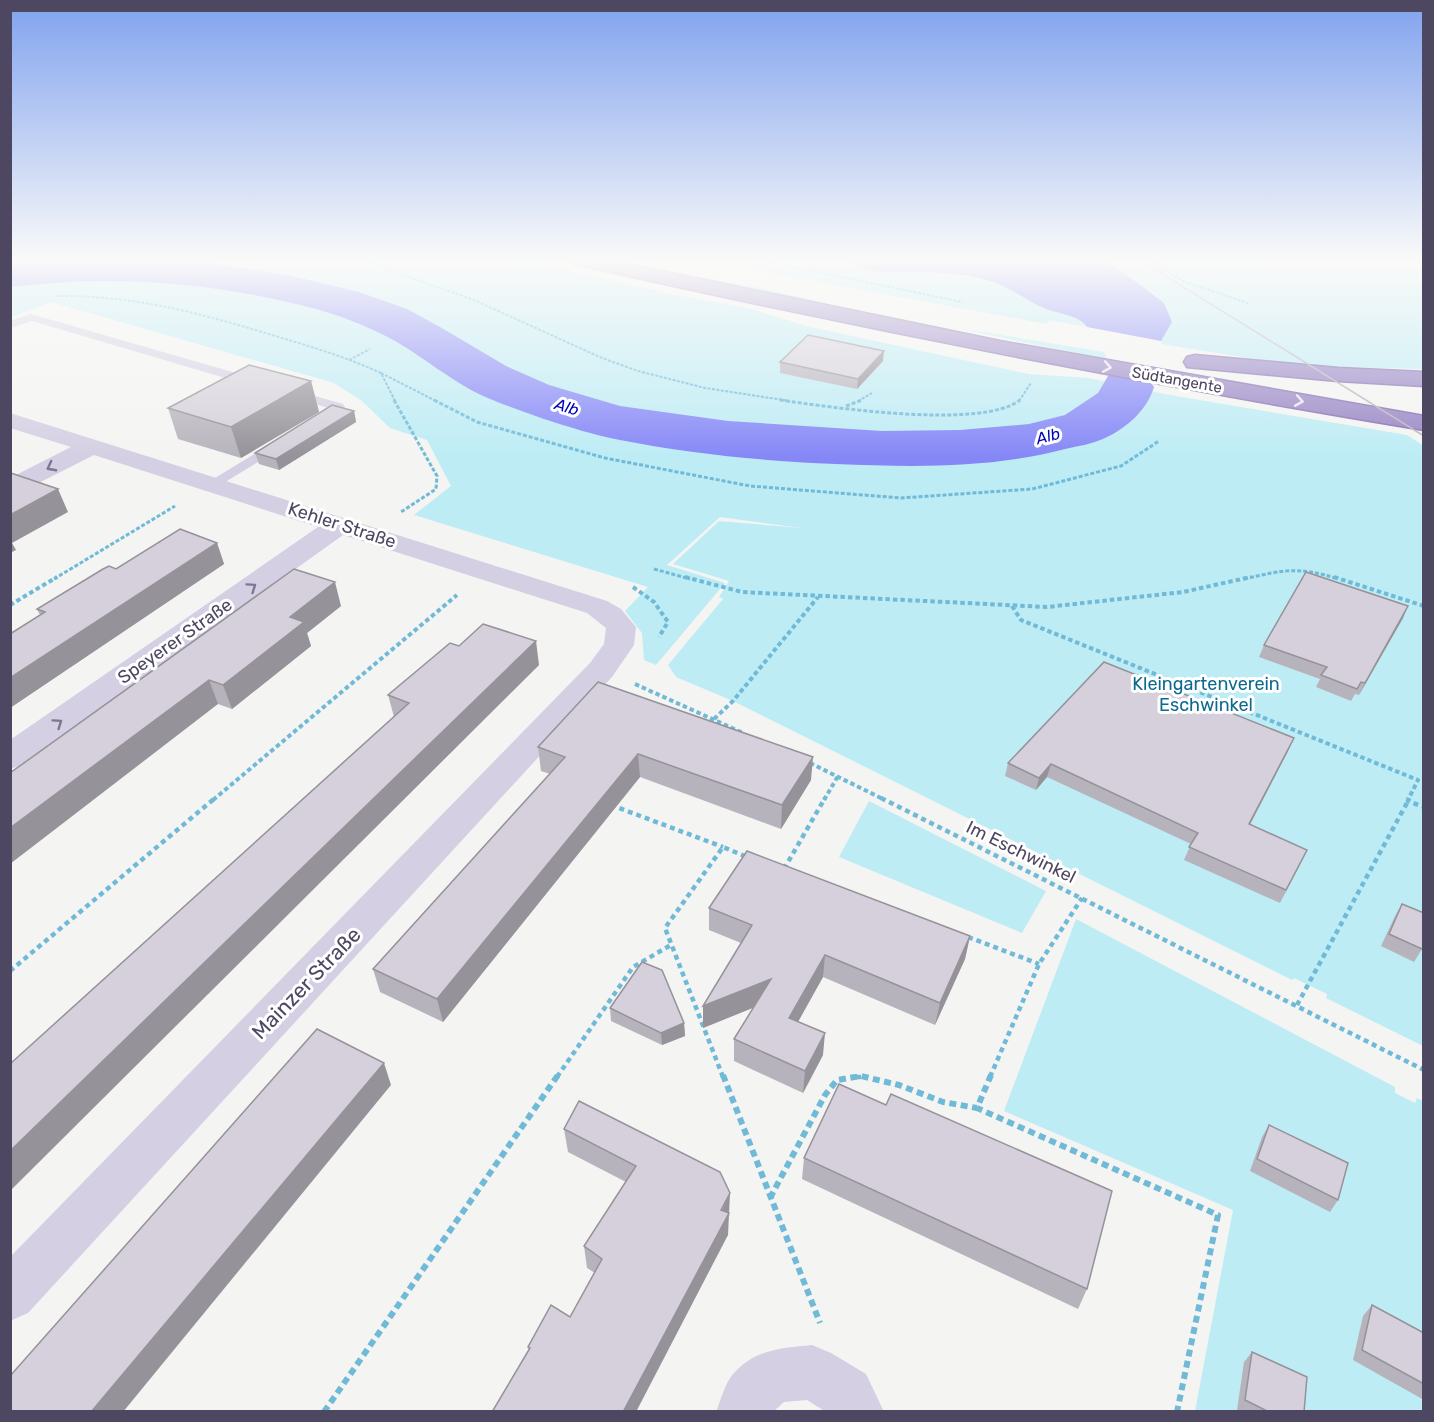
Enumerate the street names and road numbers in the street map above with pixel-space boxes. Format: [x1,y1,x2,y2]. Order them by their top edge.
street label: Südtangente [1131,363,1223,397]
street label: Kehler Straße [285,497,399,553]
street label: Speyerer Straße [114,593,236,689]
street label: Im Eschwinkel [963,816,1079,888]
street label: Mainzer Straße [246,922,366,1044]

